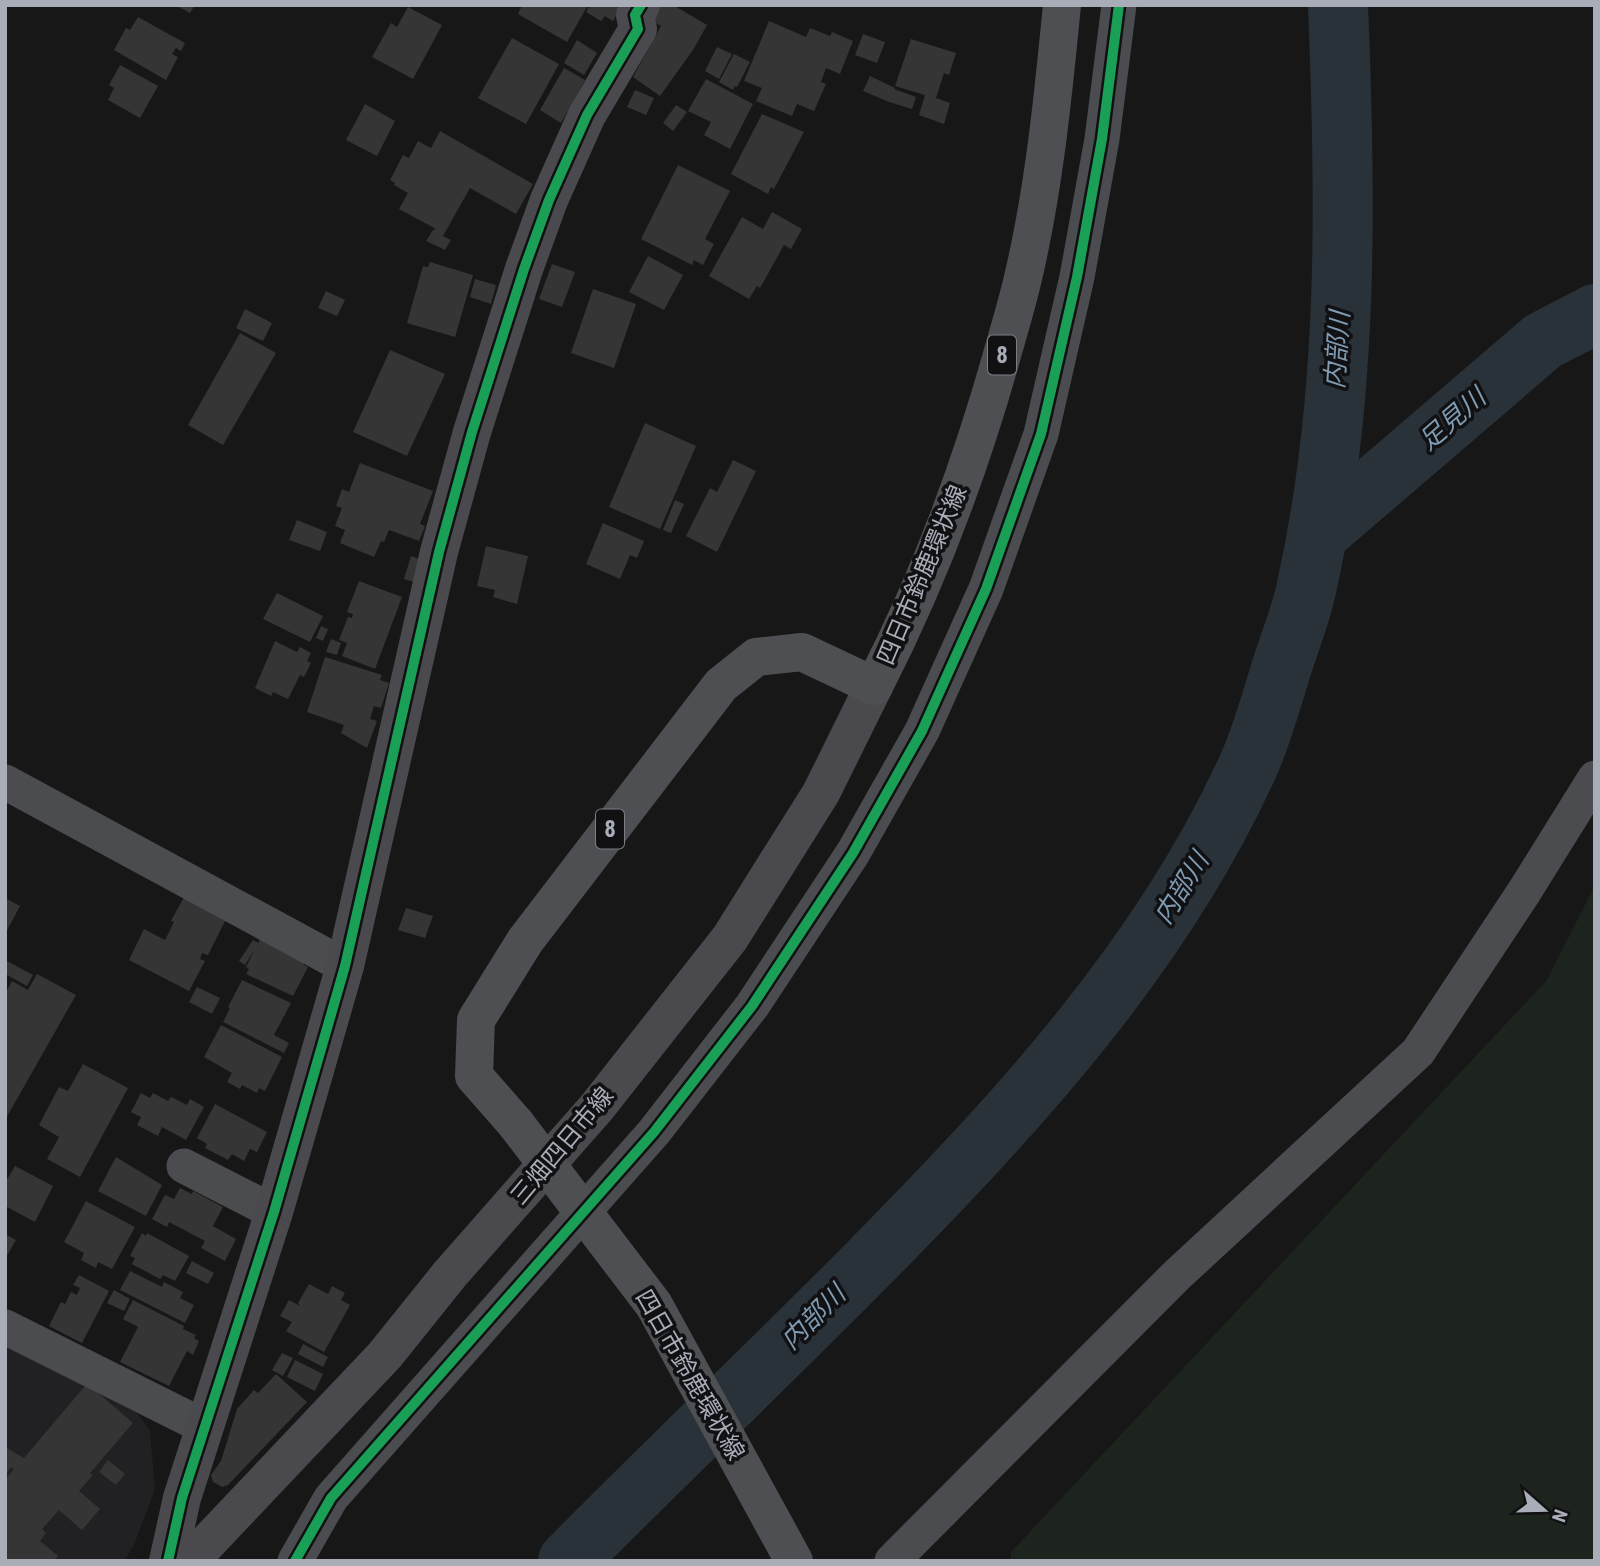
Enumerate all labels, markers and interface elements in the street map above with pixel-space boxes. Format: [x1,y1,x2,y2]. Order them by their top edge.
water label: 内部川 [1319,307,1355,390]
road number: 8 [988,336,1016,374]
water label: 足見川 [1413,380,1494,456]
street label: 四日市鈴鹿環状線 [872,481,972,669]
road number: 8 [596,810,624,848]
water label: 内部川 [1148,844,1216,929]
street label: 三畑四日市線 [505,1082,619,1210]
water label: 内部川 [775,1277,853,1355]
street label: 四日市鈴鹿環状線 [630,1285,750,1465]
north arrow [1509,1475,1579,1545]
text: N [1547,1506,1572,1525]

